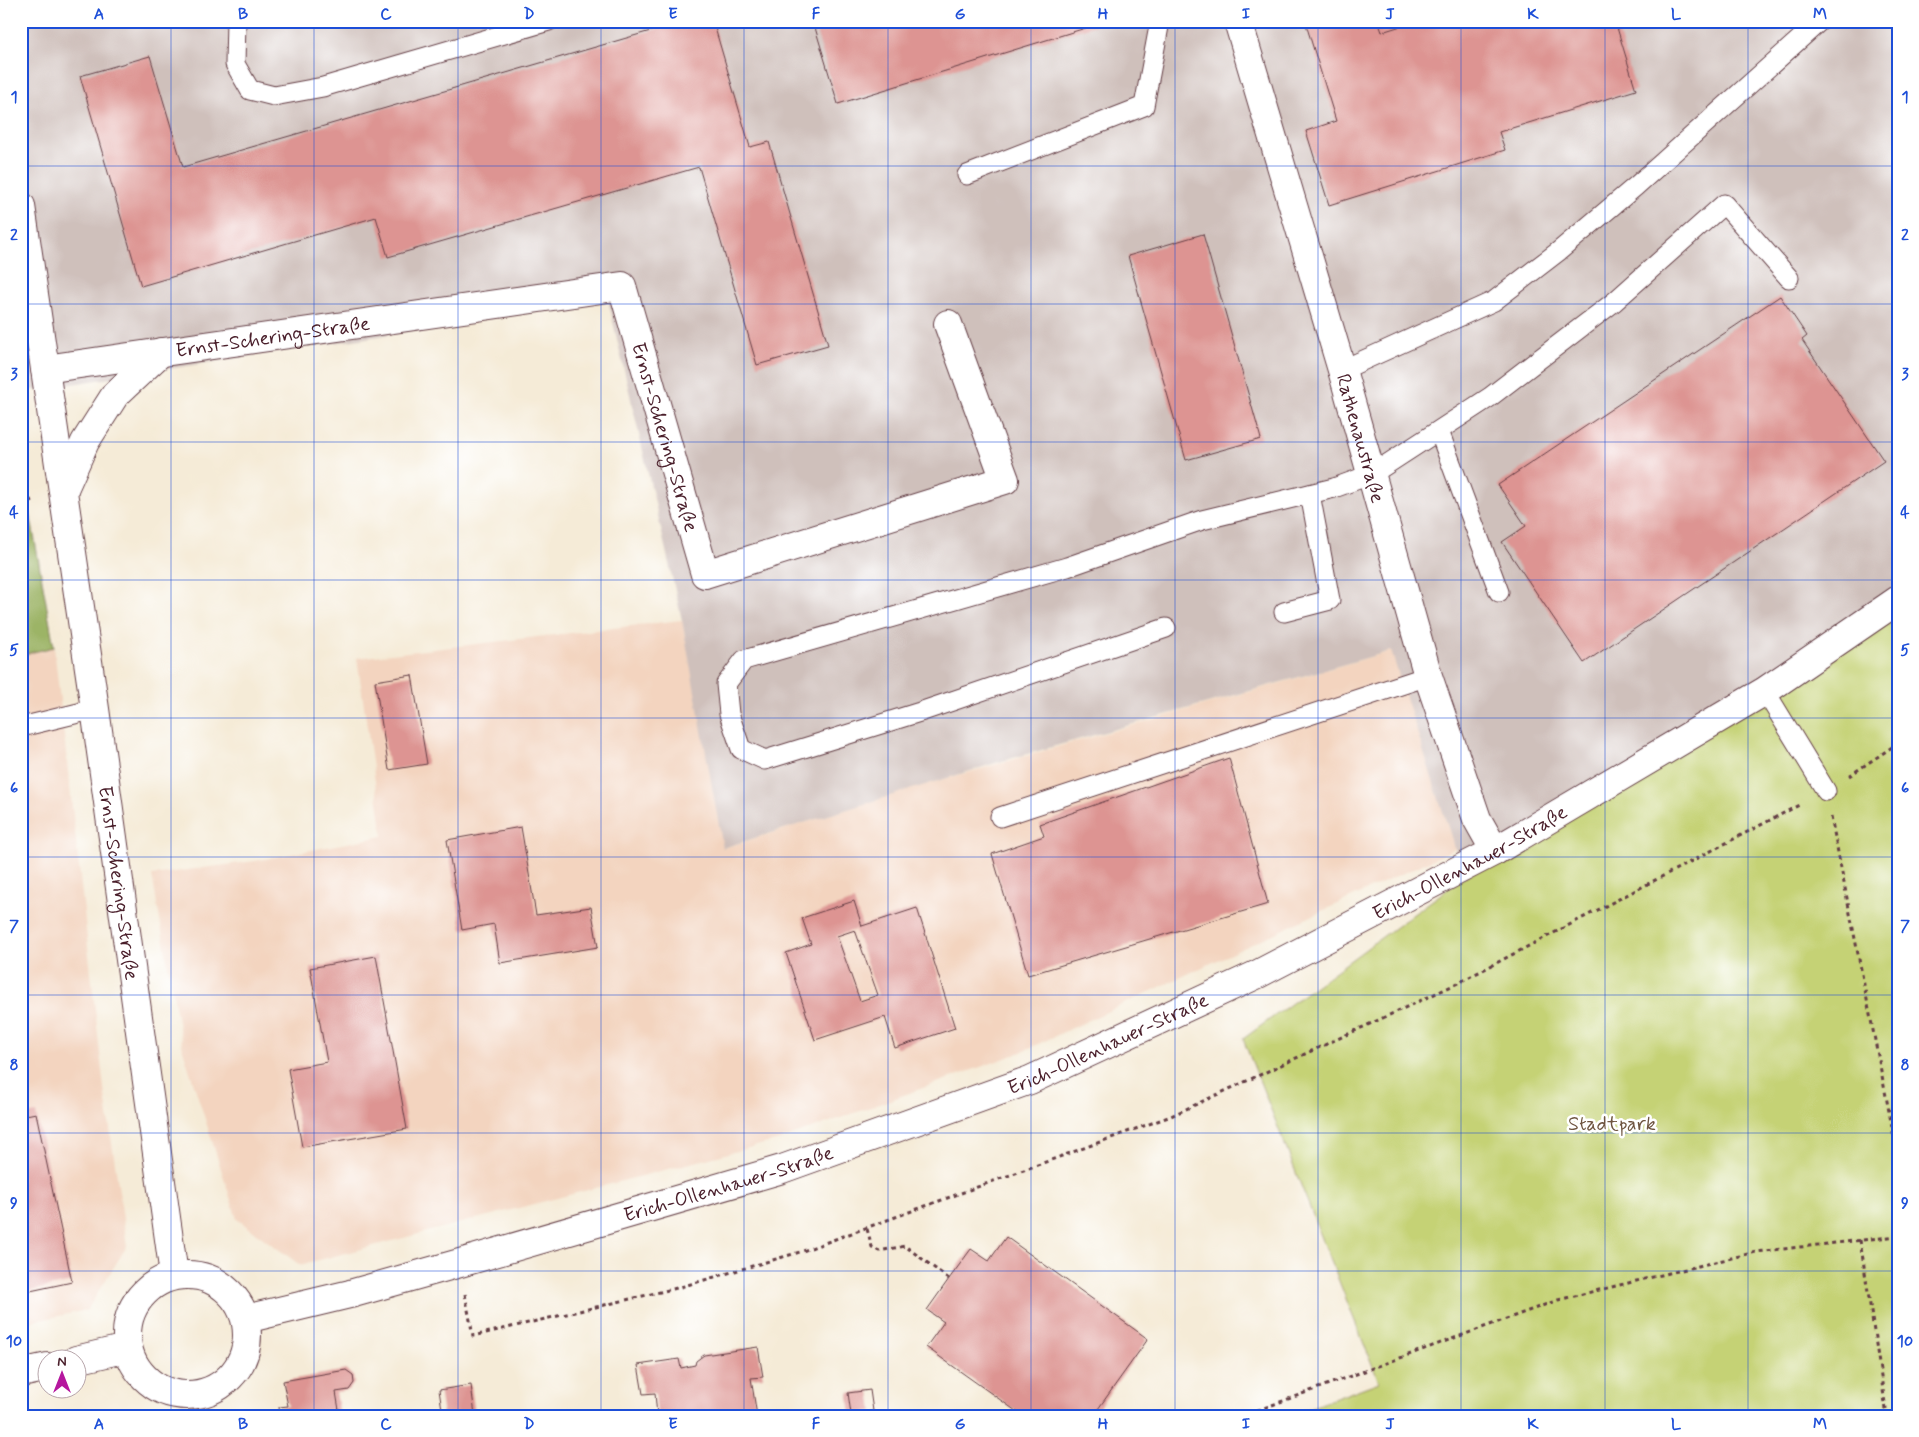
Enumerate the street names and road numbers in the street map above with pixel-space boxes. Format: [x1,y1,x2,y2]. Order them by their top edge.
street label: Ernst-Schering-Straße [174,310,372,365]
street label: Ernst-Schering-Straße [624,340,704,535]
street label: Rathenaustraße [1329,371,1391,506]
street label: Ernst-Schering-Straße [91,784,145,982]
street label: Erich-Ollenhauer-Straße [1368,799,1573,927]
street label: Erich-Ollenhauer-Straße [1004,987,1213,1102]
street label: Erich-Ollenhauer-Straße [621,1140,837,1230]

